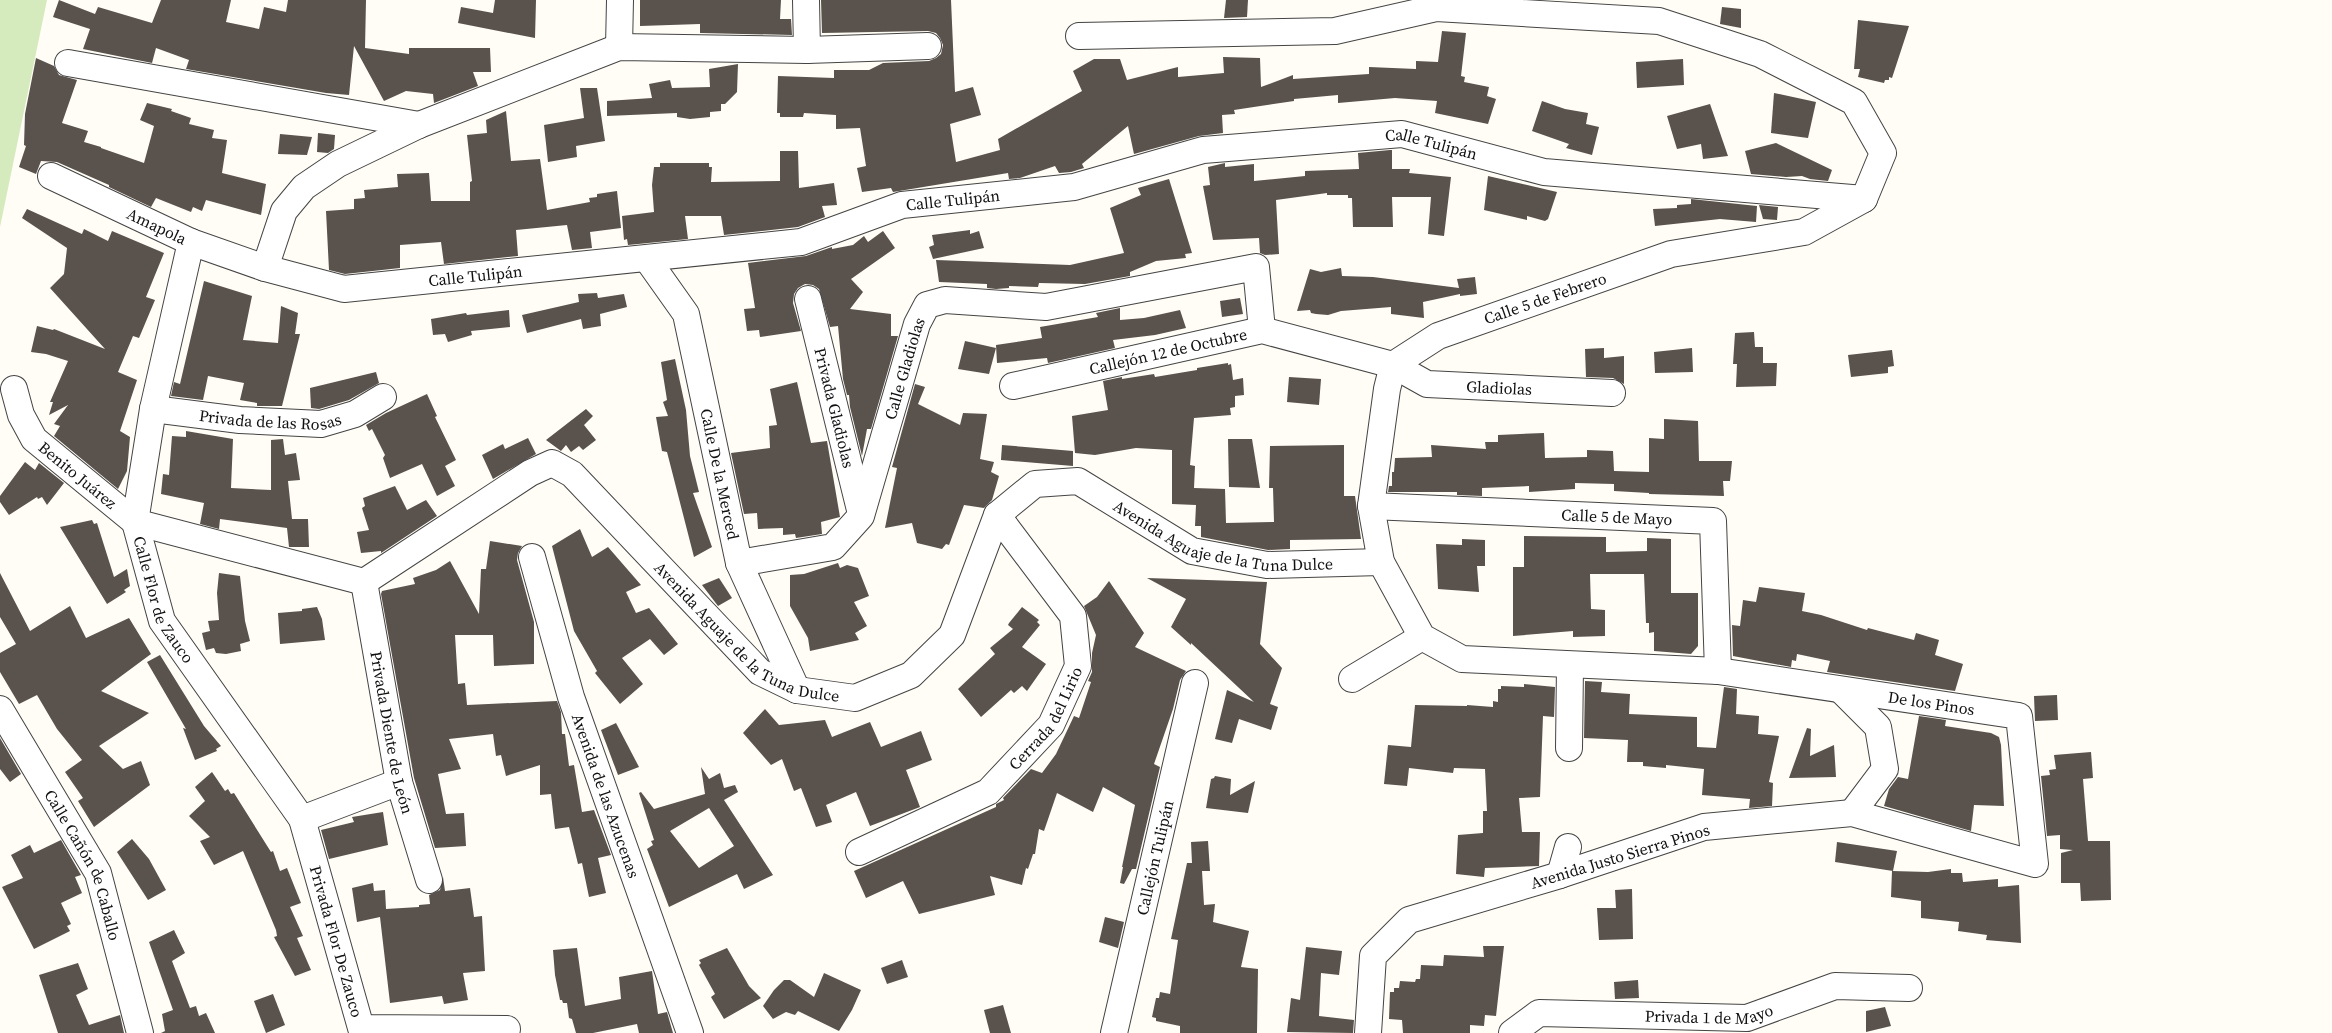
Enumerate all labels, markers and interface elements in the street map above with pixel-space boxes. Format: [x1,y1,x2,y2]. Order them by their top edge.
street label: Calle Tulipán [1384,123,1480,165]
street label: Calle Tulipán [905,184,1001,216]
street label: Amapola [123,202,191,250]
street label: Calle Tulipán [427,260,524,291]
street label: Calle 5 de Febrero [1481,267,1609,329]
street label: Calle Gladiolas [879,313,930,422]
street label: Callejón 12 de Octubre [1087,323,1249,380]
street label: Privada Gladiolas [809,345,860,470]
street label: Gladiolas [1466,375,1533,400]
street label: Privada de las Rosas [198,404,344,435]
street label: Calle De la Merced [695,406,745,542]
street label: Benito Juárez [34,436,122,514]
street label: Avenida Aguaje de la Tuna Dulce [1109,494,1333,576]
street label: Calle 5 de Mayo [1561,503,1673,530]
street label: Calle Flor de Zauco [128,533,199,668]
street label: Avenida Aguaje de la Tuna Dulce [650,557,841,707]
street label: Privada Diente de León [365,649,419,817]
street label: Cerrada del Lirio [1003,663,1087,775]
street label: De los Pinos [1887,686,1976,720]
street label: Avenida de las Azucenas [567,710,645,881]
street label: Calle Cañón de Caballo [40,785,126,943]
street label: Callejón Tulipán [1131,798,1179,917]
street label: Avenida Justo Sierra Pinos [1528,818,1712,894]
street label: Privada Flor De Zauco [305,863,368,1020]
street label: Privada 1 de Mayo [1645,998,1776,1029]

